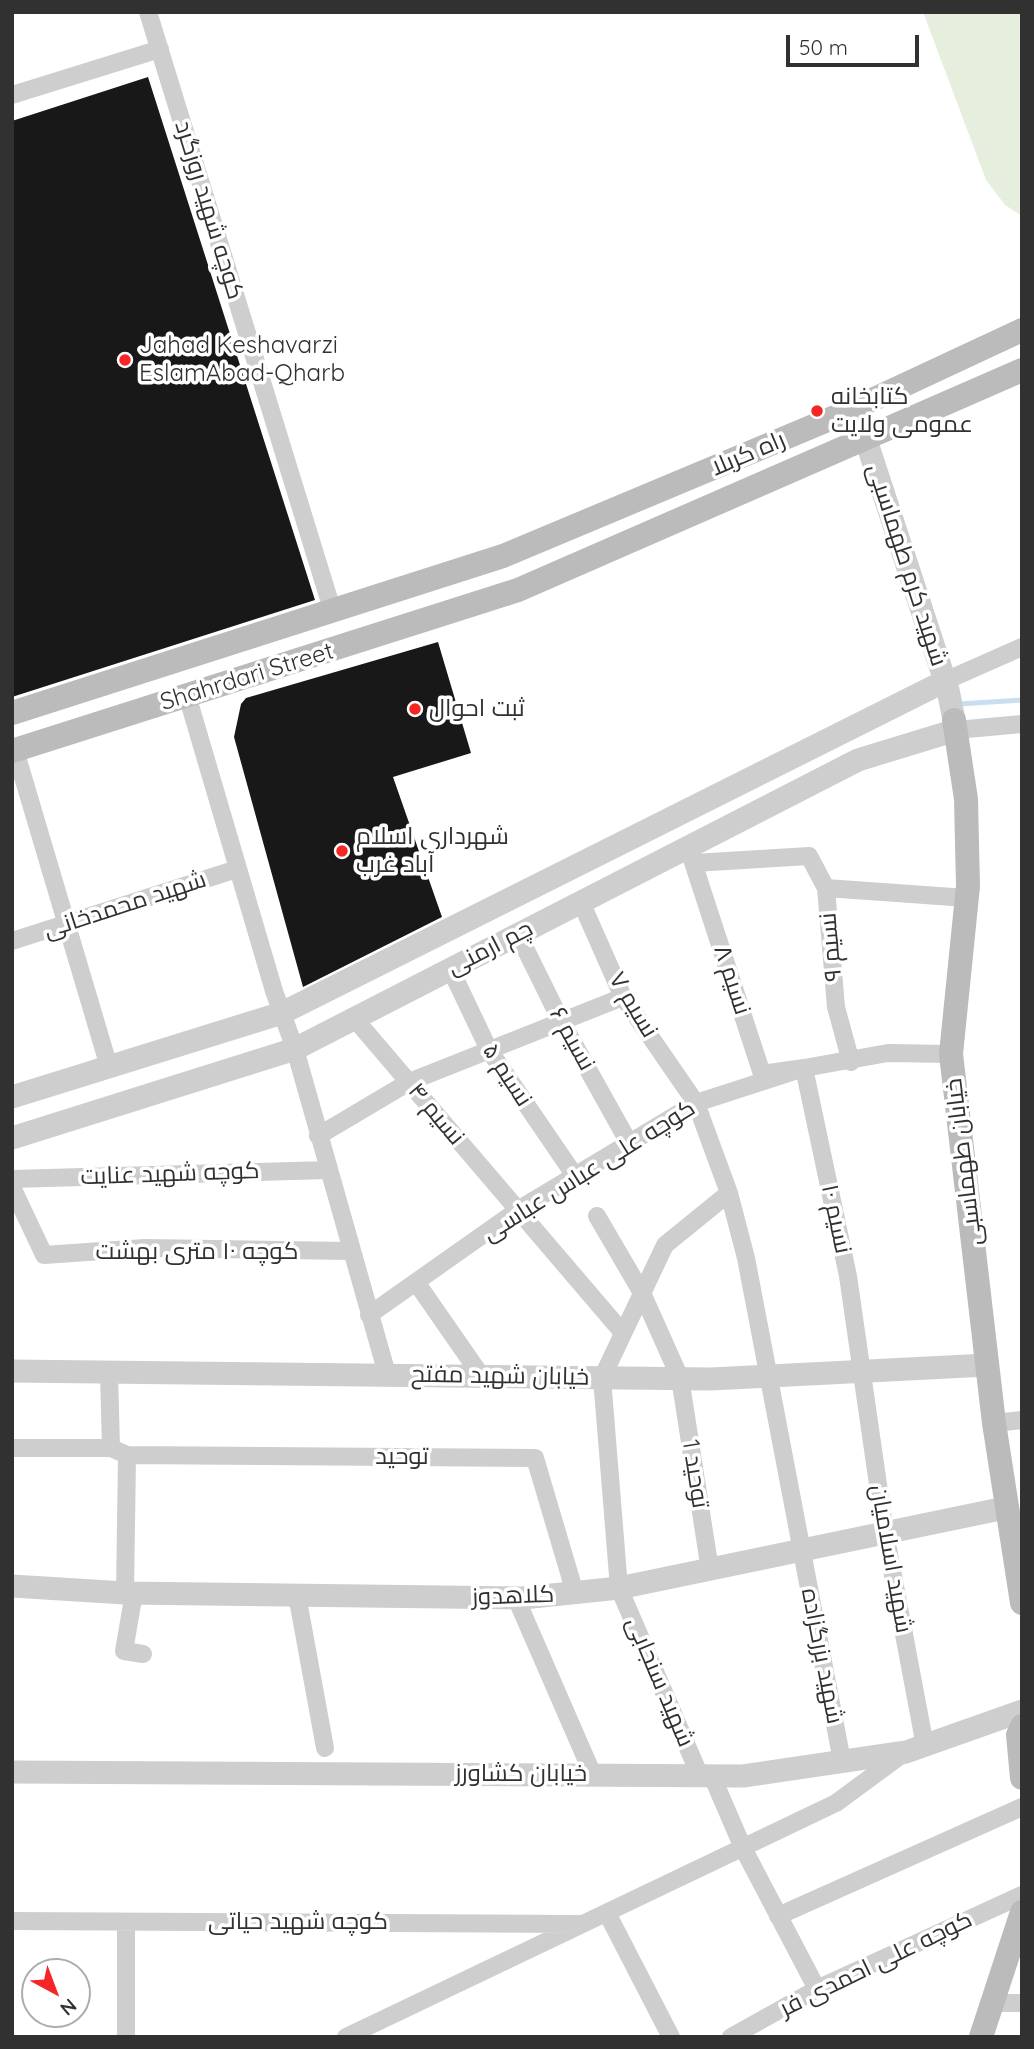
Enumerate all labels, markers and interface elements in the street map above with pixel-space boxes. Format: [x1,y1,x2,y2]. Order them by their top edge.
scale bar [789,21,922,65]
text: 50 m [799,34,848,60]
street label: کوچه شهید روزگرد [168,117,250,303]
place label: Jahad Keshavarzi EslamAbad-Qharb [139,332,345,388]
marker: Jahad Keshavarzi EslamAbad-Qharb [117,352,133,368]
place label: کتابخانه عمومی ولایت [831,383,973,439]
marker: کتابخانه عمومی ولایت [809,403,825,419]
street label: راه کربلا [706,425,790,483]
street label: شهید کرم طهماسبی [861,460,953,670]
street label: Shahrdari Street [157,637,337,717]
place label: ثبت احوال [429,695,525,723]
marker: ثبت احوال [407,701,423,717]
place label: شهرداری اسلام آباد غرب [356,823,509,879]
marker: شهرداری اسلام آباد غرب [334,843,350,859]
street label: شهید محمدخانی [40,865,210,945]
street label: نسیم ۹ [814,911,848,983]
street label: چم ارمنی [442,914,538,982]
street label: نسیم ۸ [707,942,757,1018]
street label: نسیم ۷ [602,967,664,1043]
street label: نسیم ۶ [543,1002,601,1076]
street label: نسیم ۵ [476,1038,538,1112]
street label: نسیم ۴ [402,1077,470,1151]
street label: خیابان طهماسبی [939,1077,989,1247]
street label: کوچه علی عباس عباسی [477,1094,701,1248]
street label: کوچه شهید عنایت [80,1156,260,1192]
street label: نسیم ۱۰ [815,1182,857,1256]
street label: کوچه ۱۰ متری بهشت [96,1238,298,1266]
street label: خیابان شهید مفتح [411,1360,589,1392]
street label: توحید 1 [675,1438,715,1510]
street label: توحید [375,1443,429,1471]
street label: شهید اسلامیان [864,1483,918,1635]
street label: کلاهدوز [471,1580,555,1612]
street label: شهید بزرگزاده [795,1586,849,1726]
street label: شهید سنجابی [620,1613,700,1751]
street label: خیابان کشاورز [455,1760,587,1788]
street label: کوچه علی احمدی فر [775,1905,977,2023]
street label: کوچه شهید حیاتی [208,1908,388,1936]
north arrow [21,1958,91,2028]
text: N [55,1994,82,2021]

